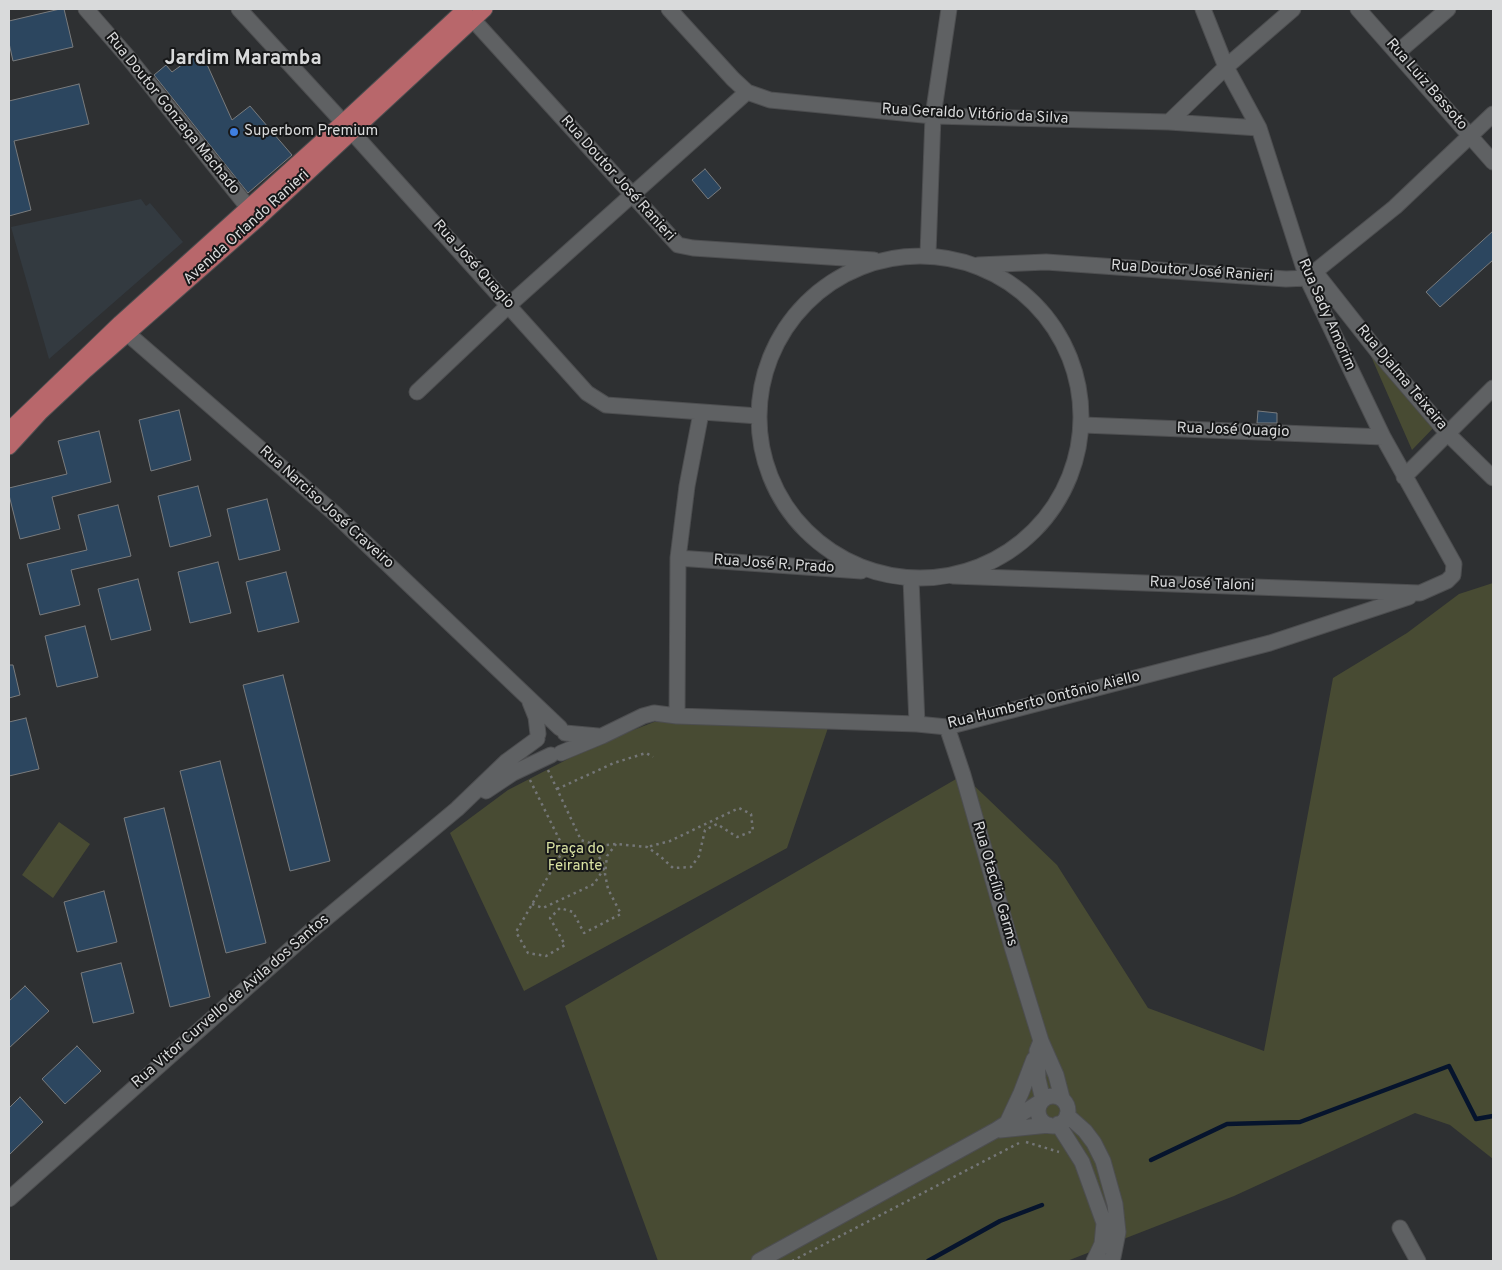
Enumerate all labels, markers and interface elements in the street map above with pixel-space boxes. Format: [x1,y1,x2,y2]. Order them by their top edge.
street label: Rua Doutor Gonzaga Machado [101,29,243,199]
street label: Rua Luiz Bassoto [1381,36,1471,134]
district label: Jardim Maramba [164,48,322,72]
street label: Rua Geraldo Vitório da Silva [881,101,1069,129]
street label: Rua Doutor José Ranieri [556,113,678,245]
place label: Superbom Premium [244,123,378,141]
marker: Superbom Premium [228,126,240,138]
street label: Avenida Orlando Ranieri [180,167,314,289]
street label: Rua José Quagio [429,217,517,313]
street label: Rua Sady Amorim [1293,256,1359,374]
street label: Rua Doutor José Ranieri [1110,257,1274,287]
street label: Rua Djalma Teixeira [1352,322,1450,434]
street label: Rua José Quagio [1176,420,1290,442]
street label: Rua Narciso José Craveiro [255,443,397,573]
street label: Rua José R. Prado [713,552,835,578]
street label: Rua José Taloni [1149,574,1255,596]
street label: Rua Humberto Ontõnio Aiello [946,668,1142,734]
street label: Rua Otacílio Garms [968,819,1020,949]
park label: Praça do Feirante [546,841,604,876]
street label: Rua Vitor Curvello de Avila dos Santos [129,911,333,1093]

